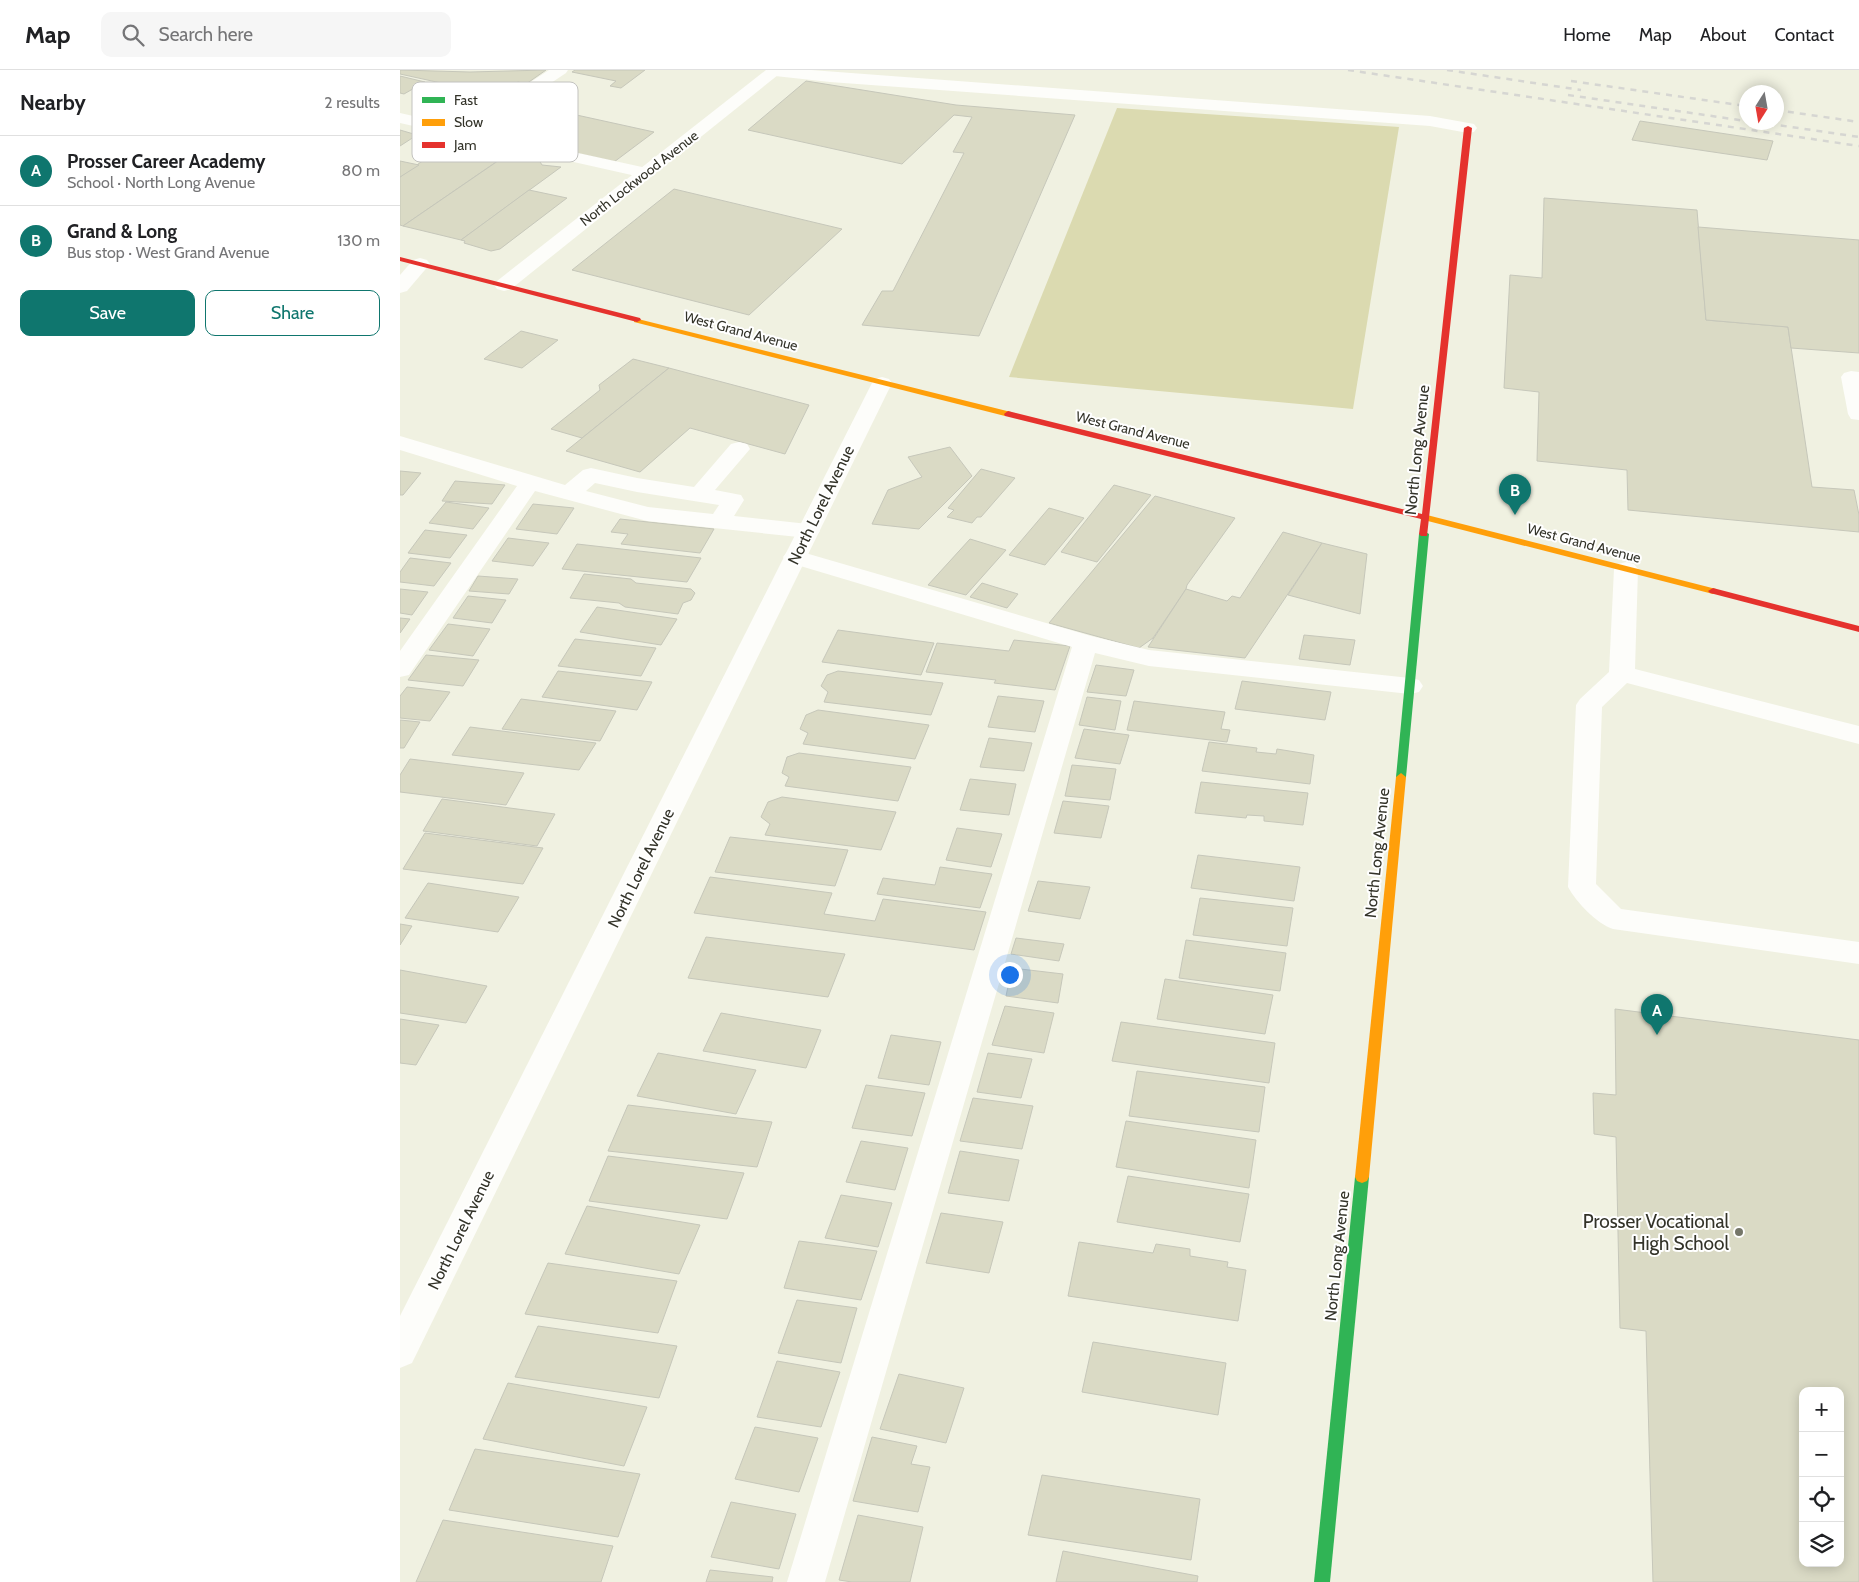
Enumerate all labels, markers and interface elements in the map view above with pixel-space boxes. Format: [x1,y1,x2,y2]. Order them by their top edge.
search box [101,12,451,57]
text: Map [25,20,71,49]
icon: search [119,21,147,49]
text: Search here [159,23,253,46]
text: Home [1563,24,1611,46]
text: Map [1639,24,1672,46]
text: About [1700,24,1746,46]
text: Contact [1774,24,1834,46]
legend [412,82,578,162]
north arrow [1739,85,1784,130]
text: Nearby [20,90,86,115]
text: Fast [454,91,478,109]
text: 2 results [324,93,380,112]
text: Slow [454,113,483,131]
street label: North Lockwood Avenue [576,126,702,230]
text: Jam [453,136,476,154]
text: Prosser Career Academy [67,150,266,173]
text: A [31,161,41,180]
text: 80 m [342,161,380,180]
text: School · North Long Avenue [67,173,255,192]
text: Grand & Long [67,220,177,243]
text: B [31,231,41,250]
text: 130 m [337,231,380,250]
text: Bus stop · West Grand Avenue [67,243,270,262]
button: Save [20,290,195,336]
button: Share [205,290,380,336]
street label: West Grand Avenue [682,307,800,355]
street label: North Long Avenue [1401,384,1433,516]
street label: West Grand Avenue [1074,407,1192,453]
street label: North Lorel Avenue [784,442,858,568]
pin: B [1499,474,1531,515]
street label: West Grand Avenue [1525,519,1643,567]
street label: North Long Avenue [1361,787,1393,919]
street label: North Lorel Avenue [604,805,678,931]
your location [997,962,1023,988]
pin: A [1641,994,1673,1035]
street label: North Lorel Avenue [424,1167,498,1293]
street label: North Long Avenue [1321,1190,1353,1322]
place label: Prosser Vocational High School [1583,1210,1730,1255]
marker: Prosser Vocational High School [1733,1226,1745,1238]
map controls [1799,1387,1844,1567]
button: + [1799,1387,1844,1432]
button: − [1799,1432,1844,1477]
button: locate [1799,1477,1844,1522]
button: layers [1799,1522,1844,1567]

